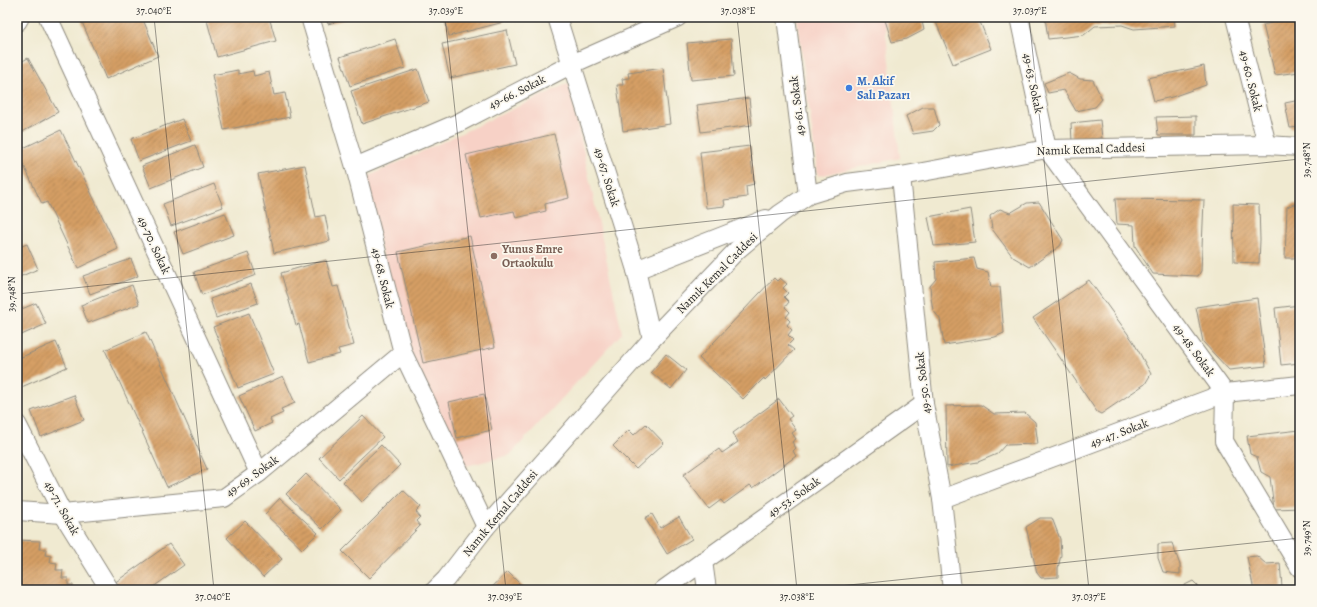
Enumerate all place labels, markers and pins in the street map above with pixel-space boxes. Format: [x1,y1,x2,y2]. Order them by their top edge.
place label: M. Akif Salı Pazarı [857,73,911,103]
marker: M. Akif Salı Pazarı [844,83,854,93]
place label: Yunus Emre Ortaokulu [501,241,563,271]
marker: Yunus Emre Ortaokulu [489,251,499,261]

